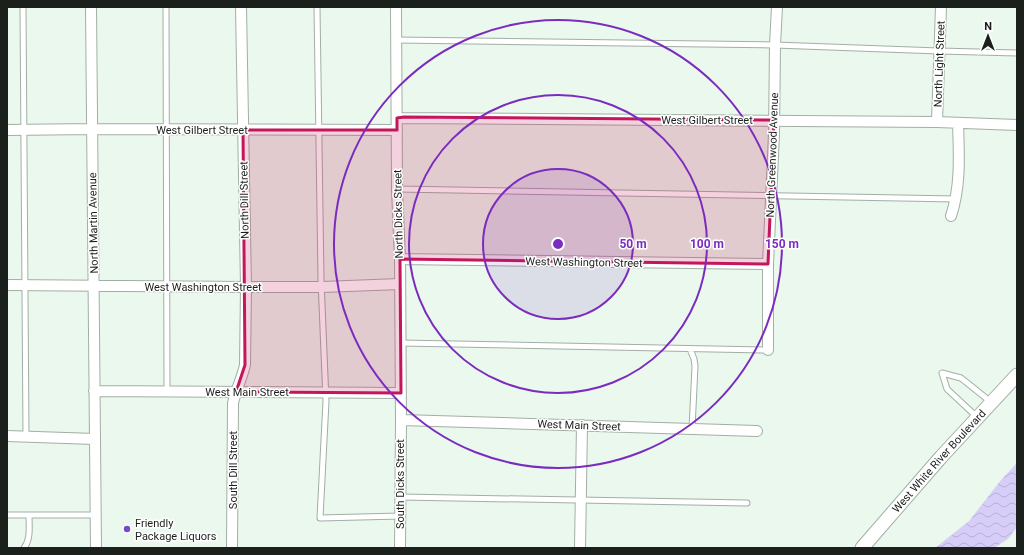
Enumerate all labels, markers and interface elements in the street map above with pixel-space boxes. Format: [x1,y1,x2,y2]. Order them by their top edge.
north arrow [968,16,1008,56]
street label: North Light Street [931,20,948,108]
text: N [984,20,992,33]
street label: North Greenwood Avenue [764,92,781,218]
street label: West Gilbert Street [661,114,753,127]
street label: West Gilbert Street [156,124,248,137]
street label: North Dill Street [237,161,252,239]
street label: North Dicks Street [391,169,406,259]
street label: North Martin Avenue [86,172,101,274]
centre of rings [551,237,565,251]
text: 50 m [619,237,647,251]
text: 100 m [690,237,724,251]
text: 150 m [765,237,799,251]
street label: West Washington Street [525,255,643,270]
street label: West Washington Street [144,281,262,294]
street label: West Main Street [205,386,289,399]
street label: West White River Boulevard [890,407,989,516]
street label: West Main Street [537,418,621,433]
street label: South Dill Street [227,430,240,509]
street label: South Dicks Street [394,439,407,529]
place label: Friendly Package Liquors [135,517,217,543]
marker: Friendly Package Liquors [122,524,132,534]

